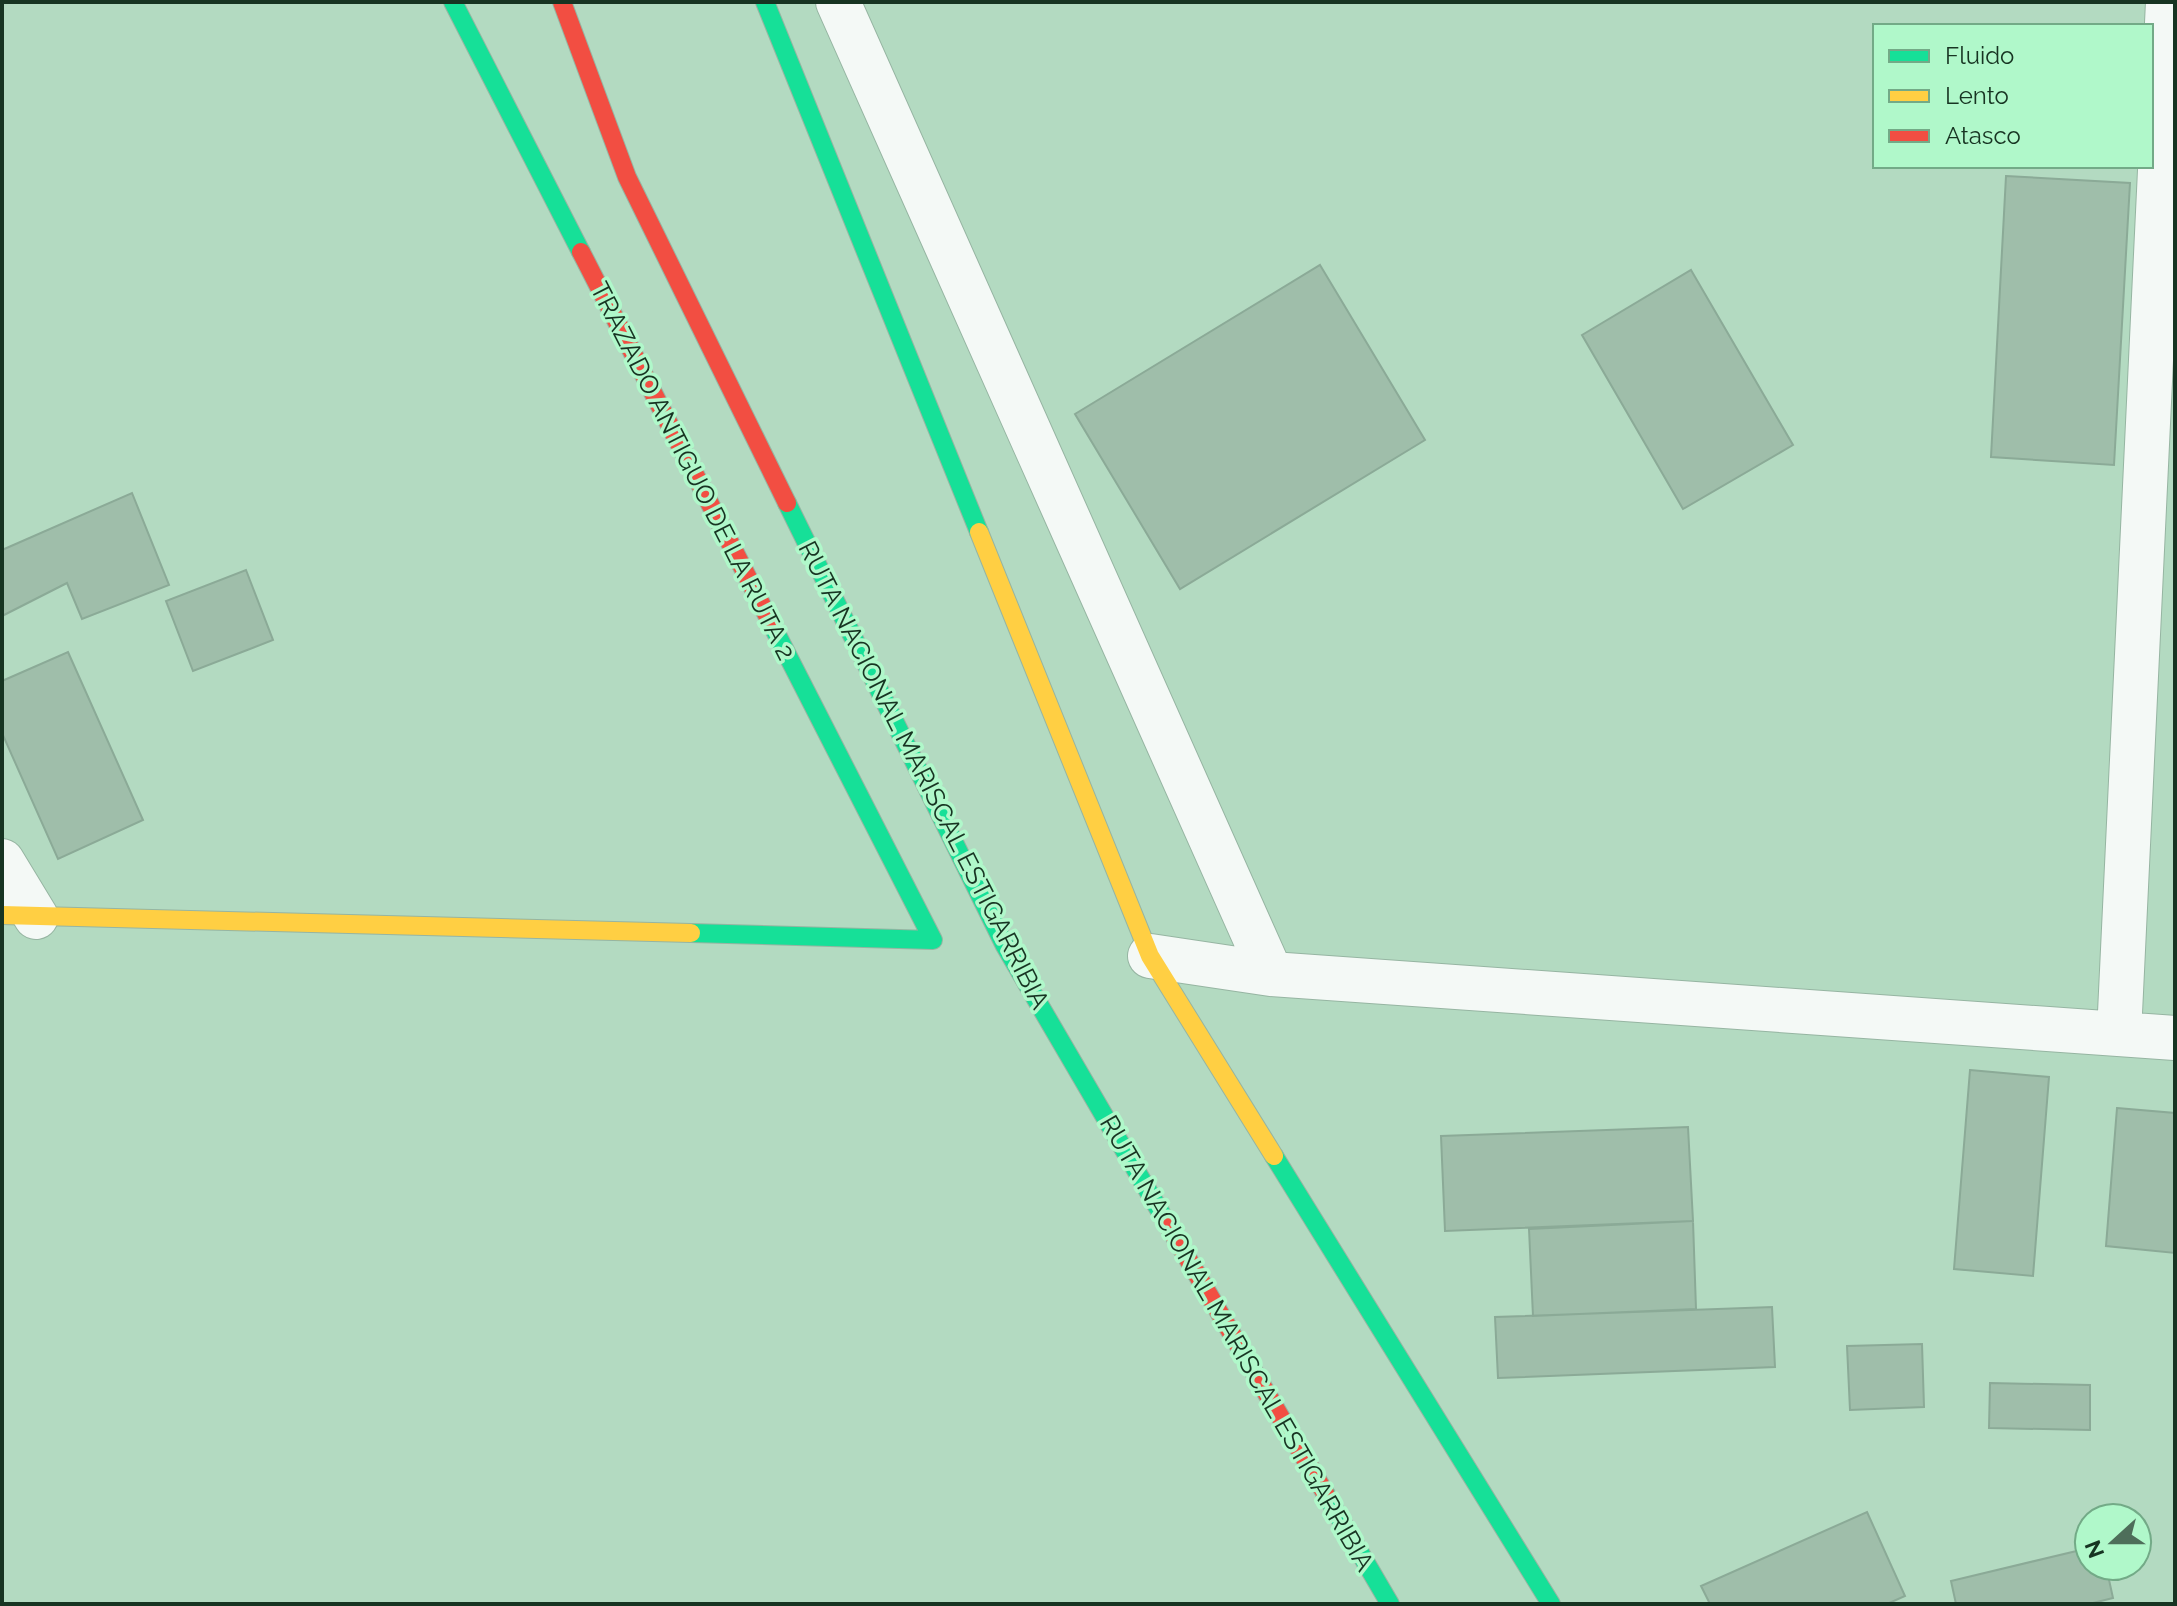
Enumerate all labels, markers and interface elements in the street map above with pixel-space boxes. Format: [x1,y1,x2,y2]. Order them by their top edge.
legend [1873,24,2153,168]
text: Fluido [1945,41,2014,70]
text: Lento [1945,81,2009,110]
text: Atasco [1945,121,2021,150]
street label: TRAZADO ANTIGUO DE LA RUTA 2 [584,277,802,665]
street label: RUTA NACIONAL MARISCAL ESTIGARRIBIA [792,536,1056,1014]
street label: RUTA NACIONAL MARISCAL ESTIGARRIBIA [1094,1110,1380,1576]
north arrow [2073,1502,2153,1582]
text: N [2079,1537,2109,1562]

